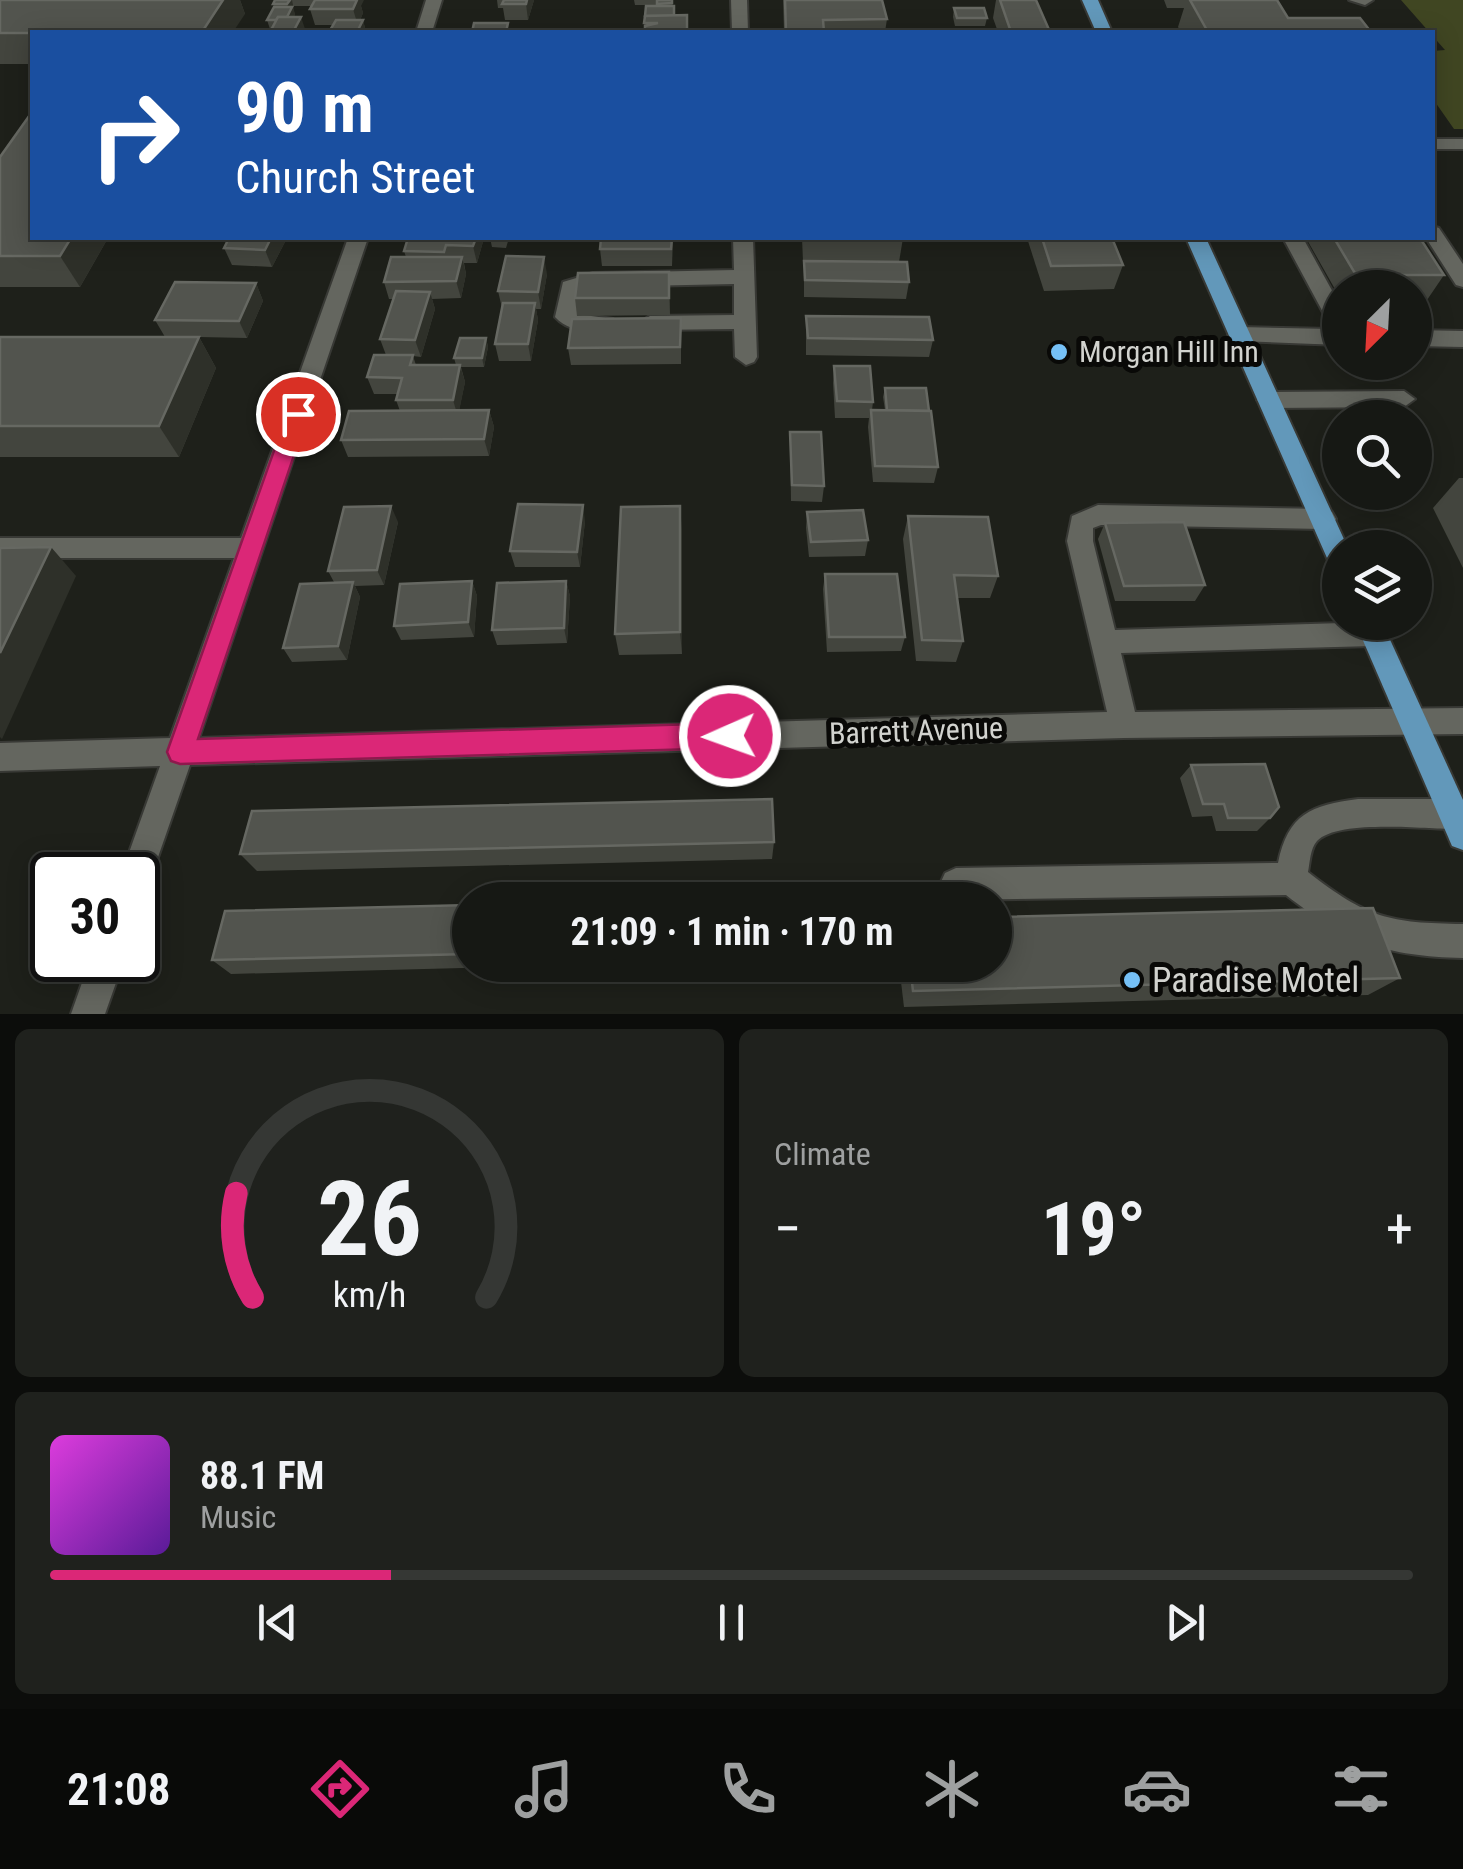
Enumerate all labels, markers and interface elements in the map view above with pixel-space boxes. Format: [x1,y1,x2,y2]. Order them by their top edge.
text: 90 m [235,67,374,149]
icon: right [70,70,200,200]
text: Church Street [235,151,476,204]
north arrow [1322,270,1432,380]
map controls [1322,270,1432,640]
place label: Morgan Hill Inn [1079,334,1259,369]
marker: Morgan Hill Inn [1048,341,1070,363]
pin [256,372,341,457]
icon: arrive [271,387,326,442]
button: search [1322,400,1432,510]
button: layers [1322,530,1432,640]
position arrow [678,684,782,788]
street label: Barrett Avenue [829,710,1003,751]
speed limit sign: 30 [30,852,160,982]
text: 21:09 · 1 min · 170 m [571,910,893,954]
place label: Paradise Motel [1152,960,1359,1001]
marker: Paradise Motel [1121,969,1143,991]
text: Climate [774,1135,871,1173]
text: 26 [317,1159,422,1280]
text: 19° [1041,1185,1146,1273]
text: − [774,1197,802,1261]
text: + [1386,1197,1413,1261]
text: km/h [333,1274,406,1316]
text: 88.1 FM [200,1454,324,1498]
text: Music [200,1498,276,1536]
icon: previous [250,1595,305,1650]
icon: pause [704,1595,759,1650]
icon: next [1158,1595,1213,1650]
icon: directions [305,1754,375,1824]
icon: music [509,1754,579,1824]
icon: phone [713,1754,783,1824]
icon: climate [917,1754,987,1824]
icon: car [1122,1754,1192,1824]
icon: filters [1326,1754,1396,1824]
text: 21:08 [67,1763,170,1816]

